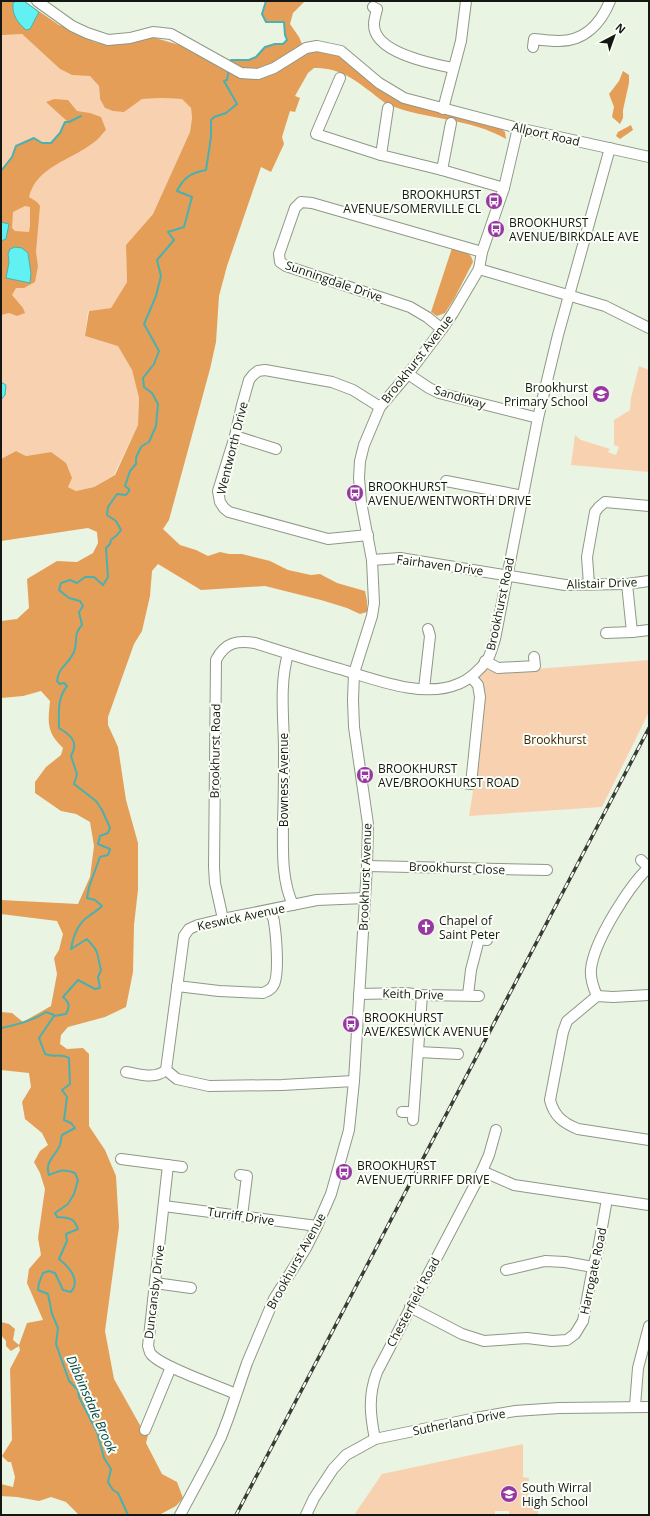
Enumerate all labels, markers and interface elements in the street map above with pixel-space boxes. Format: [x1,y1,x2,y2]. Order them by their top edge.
north arrow [594,16,634,56]
text: N [613,19,629,37]
street label: Allport Road [510,118,582,150]
place label: BROOKHURST AVENUE/SOMERVILLE CL [343,186,481,217]
bus stop icon: BROOKHURST AVENUE/SOMERVILLE CL [484,191,504,211]
place label: BROOKHURST AVENUE/BIRKDALE AVE [509,214,639,245]
bus stop icon: BROOKHURST AVENUE/BIRKDALE AVE [486,219,506,239]
street label: Sunningdale Drive [283,256,385,306]
street label: Brookhurst Avenue [377,311,457,407]
place label: Brookhurst Primary School [504,379,588,410]
street label: Sandiway [432,381,489,413]
school or university icon: Brookhurst Primary School [591,384,611,404]
street label: Wentworth Drive [212,400,252,496]
place label: BROOKHURST AVENUE/WENTWORTH DRIVE [368,478,531,509]
bus stop icon: BROOKHURST AVENUE/WENTWORTH DRIVE [345,483,365,503]
street label: Fairhaven Drive [396,551,485,580]
street label: Brookhurst Road [482,556,518,652]
street label: Alistair Drive [566,573,638,593]
street label: Brookhurst Road [206,703,224,799]
park label: Brookhurst [523,731,587,748]
street label: Bowness Avenue [275,732,292,827]
place label: BROOKHURST AVE/BROOKHURST ROAD [378,760,519,791]
bus stop icon: BROOKHURST AVE/BROOKHURST ROAD [355,765,375,785]
street label: Brookhurst Avenue [355,823,375,931]
street label: Brookhurst Close [409,858,506,878]
street label: Keswick Avenue [196,899,287,935]
place label: Chapel of Saint Peter [439,912,500,943]
church icon: Chapel of Saint Peter [416,917,436,937]
street label: Keith Drive [382,984,444,1004]
place label: BROOKHURST AVE/KESWICK AVENUE [364,1009,489,1040]
bus stop icon: BROOKHURST AVE/KESWICK AVENUE [341,1014,361,1034]
place label: BROOKHURST AVENUE/TURRIFF DRIVE [357,1157,490,1188]
bus stop icon: BROOKHURST AVENUE/TURRIFF DRIVE [334,1162,354,1182]
street label: Turriff Drive [206,1203,276,1229]
street label: Brookhurst Avenue [262,1209,330,1312]
street label: Harrogate Road [575,1226,611,1316]
street label: Duncansby Drive [140,1244,168,1340]
street label: Chesterfield Road [382,1254,444,1350]
water label: Dibbinsdale Brook [62,1352,122,1456]
street label: Sutherland Drive [411,1405,507,1439]
place label: South Wirral High School [522,1479,592,1510]
school or university icon: South Wirral High School [499,1484,519,1504]

